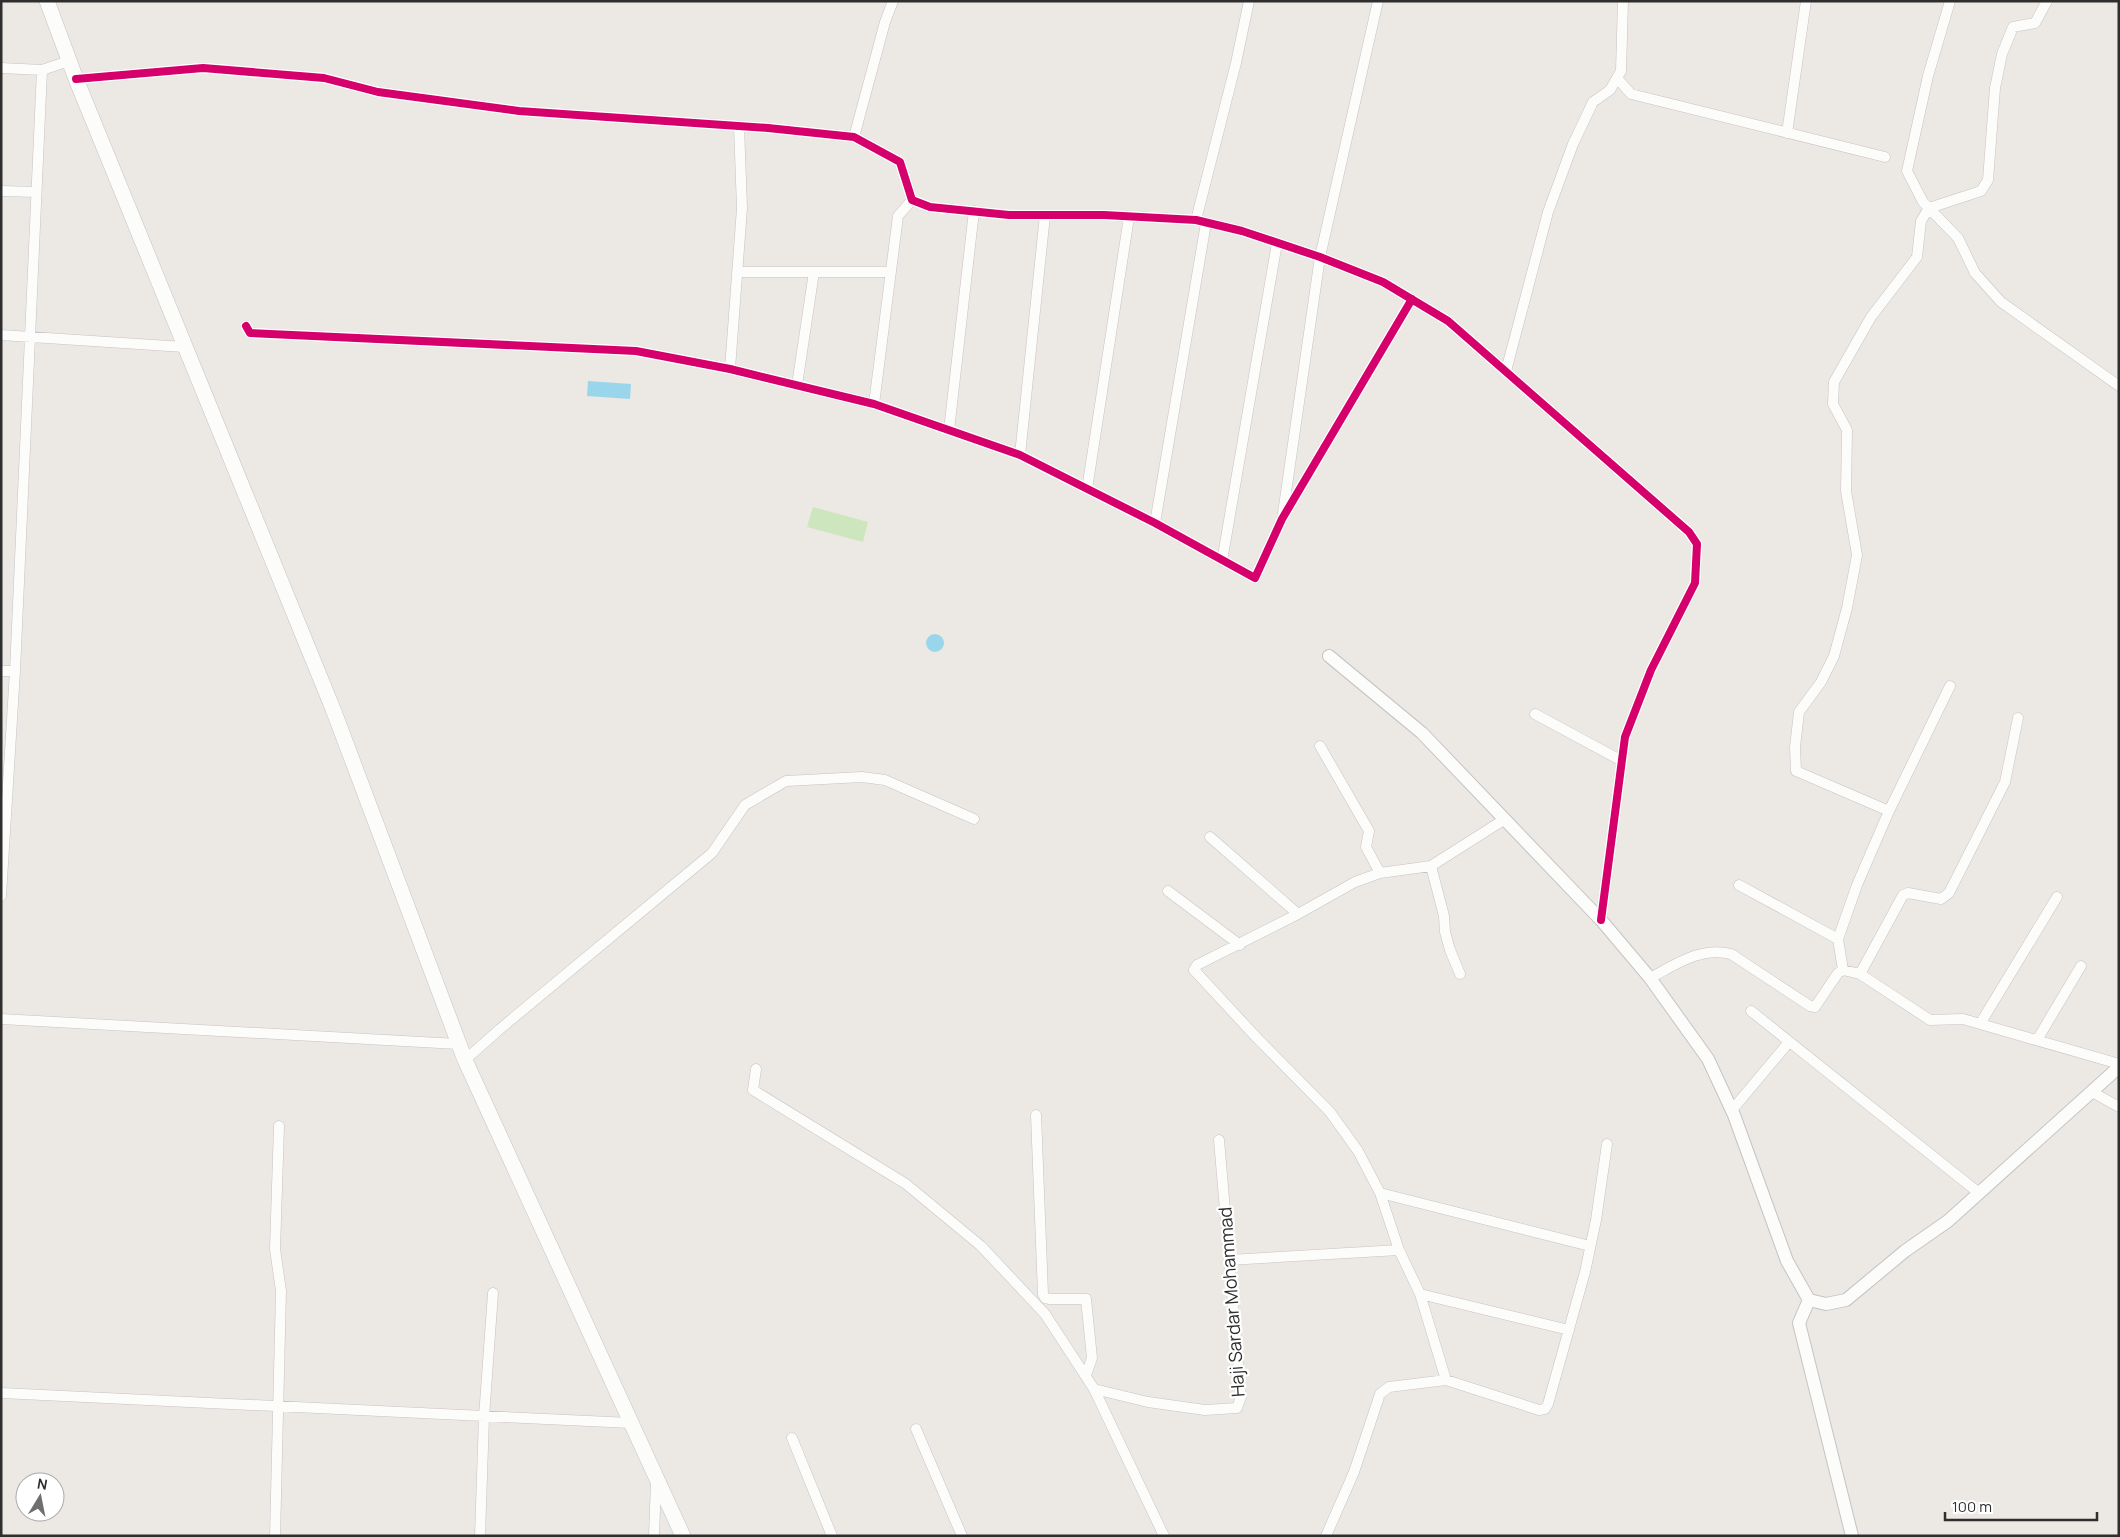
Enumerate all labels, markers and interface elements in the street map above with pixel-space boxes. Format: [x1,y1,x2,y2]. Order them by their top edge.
street label: Haji Sardar Mohammad [1212,1206,1250,1398]
north arrow [15,1472,65,1522]
text: N [36,1473,49,1494]
scale bar [1945,1490,2098,1522]
text: 100 m [1952,1496,1992,1517]

